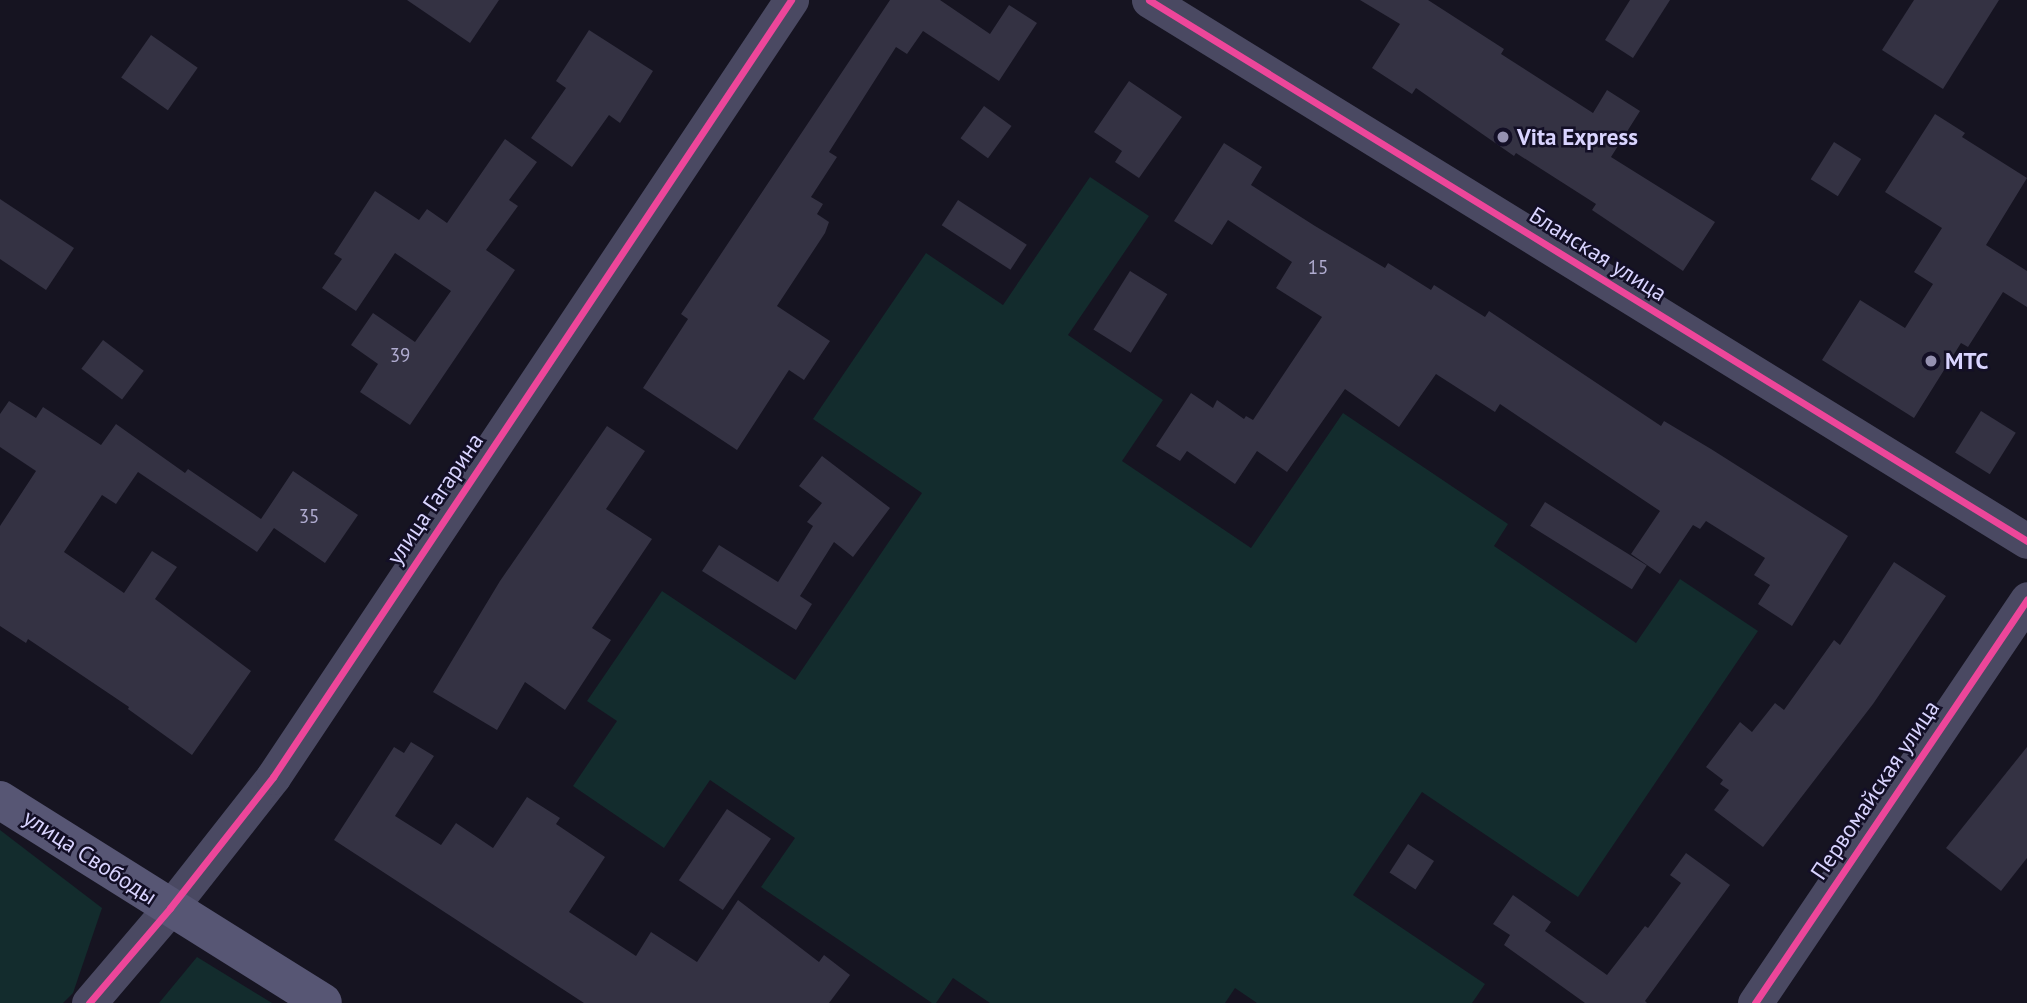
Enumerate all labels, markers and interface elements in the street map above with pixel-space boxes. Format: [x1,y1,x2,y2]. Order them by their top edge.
place label: Vita Express [1517,123,1638,151]
marker: Vita Express [1495,129,1511,145]
street label: Бланская улица [1524,201,1672,307]
house number: 15 [1308,257,1328,279]
house number: 39 [390,345,410,367]
place label: МТС [1945,347,1988,375]
marker: МТС [1923,353,1939,369]
street label: улица Гагарина [381,428,489,570]
house number: 35 [299,506,319,528]
street label: Первомайская улица [1805,695,1945,885]
street label: улица Свободы [18,804,162,910]

